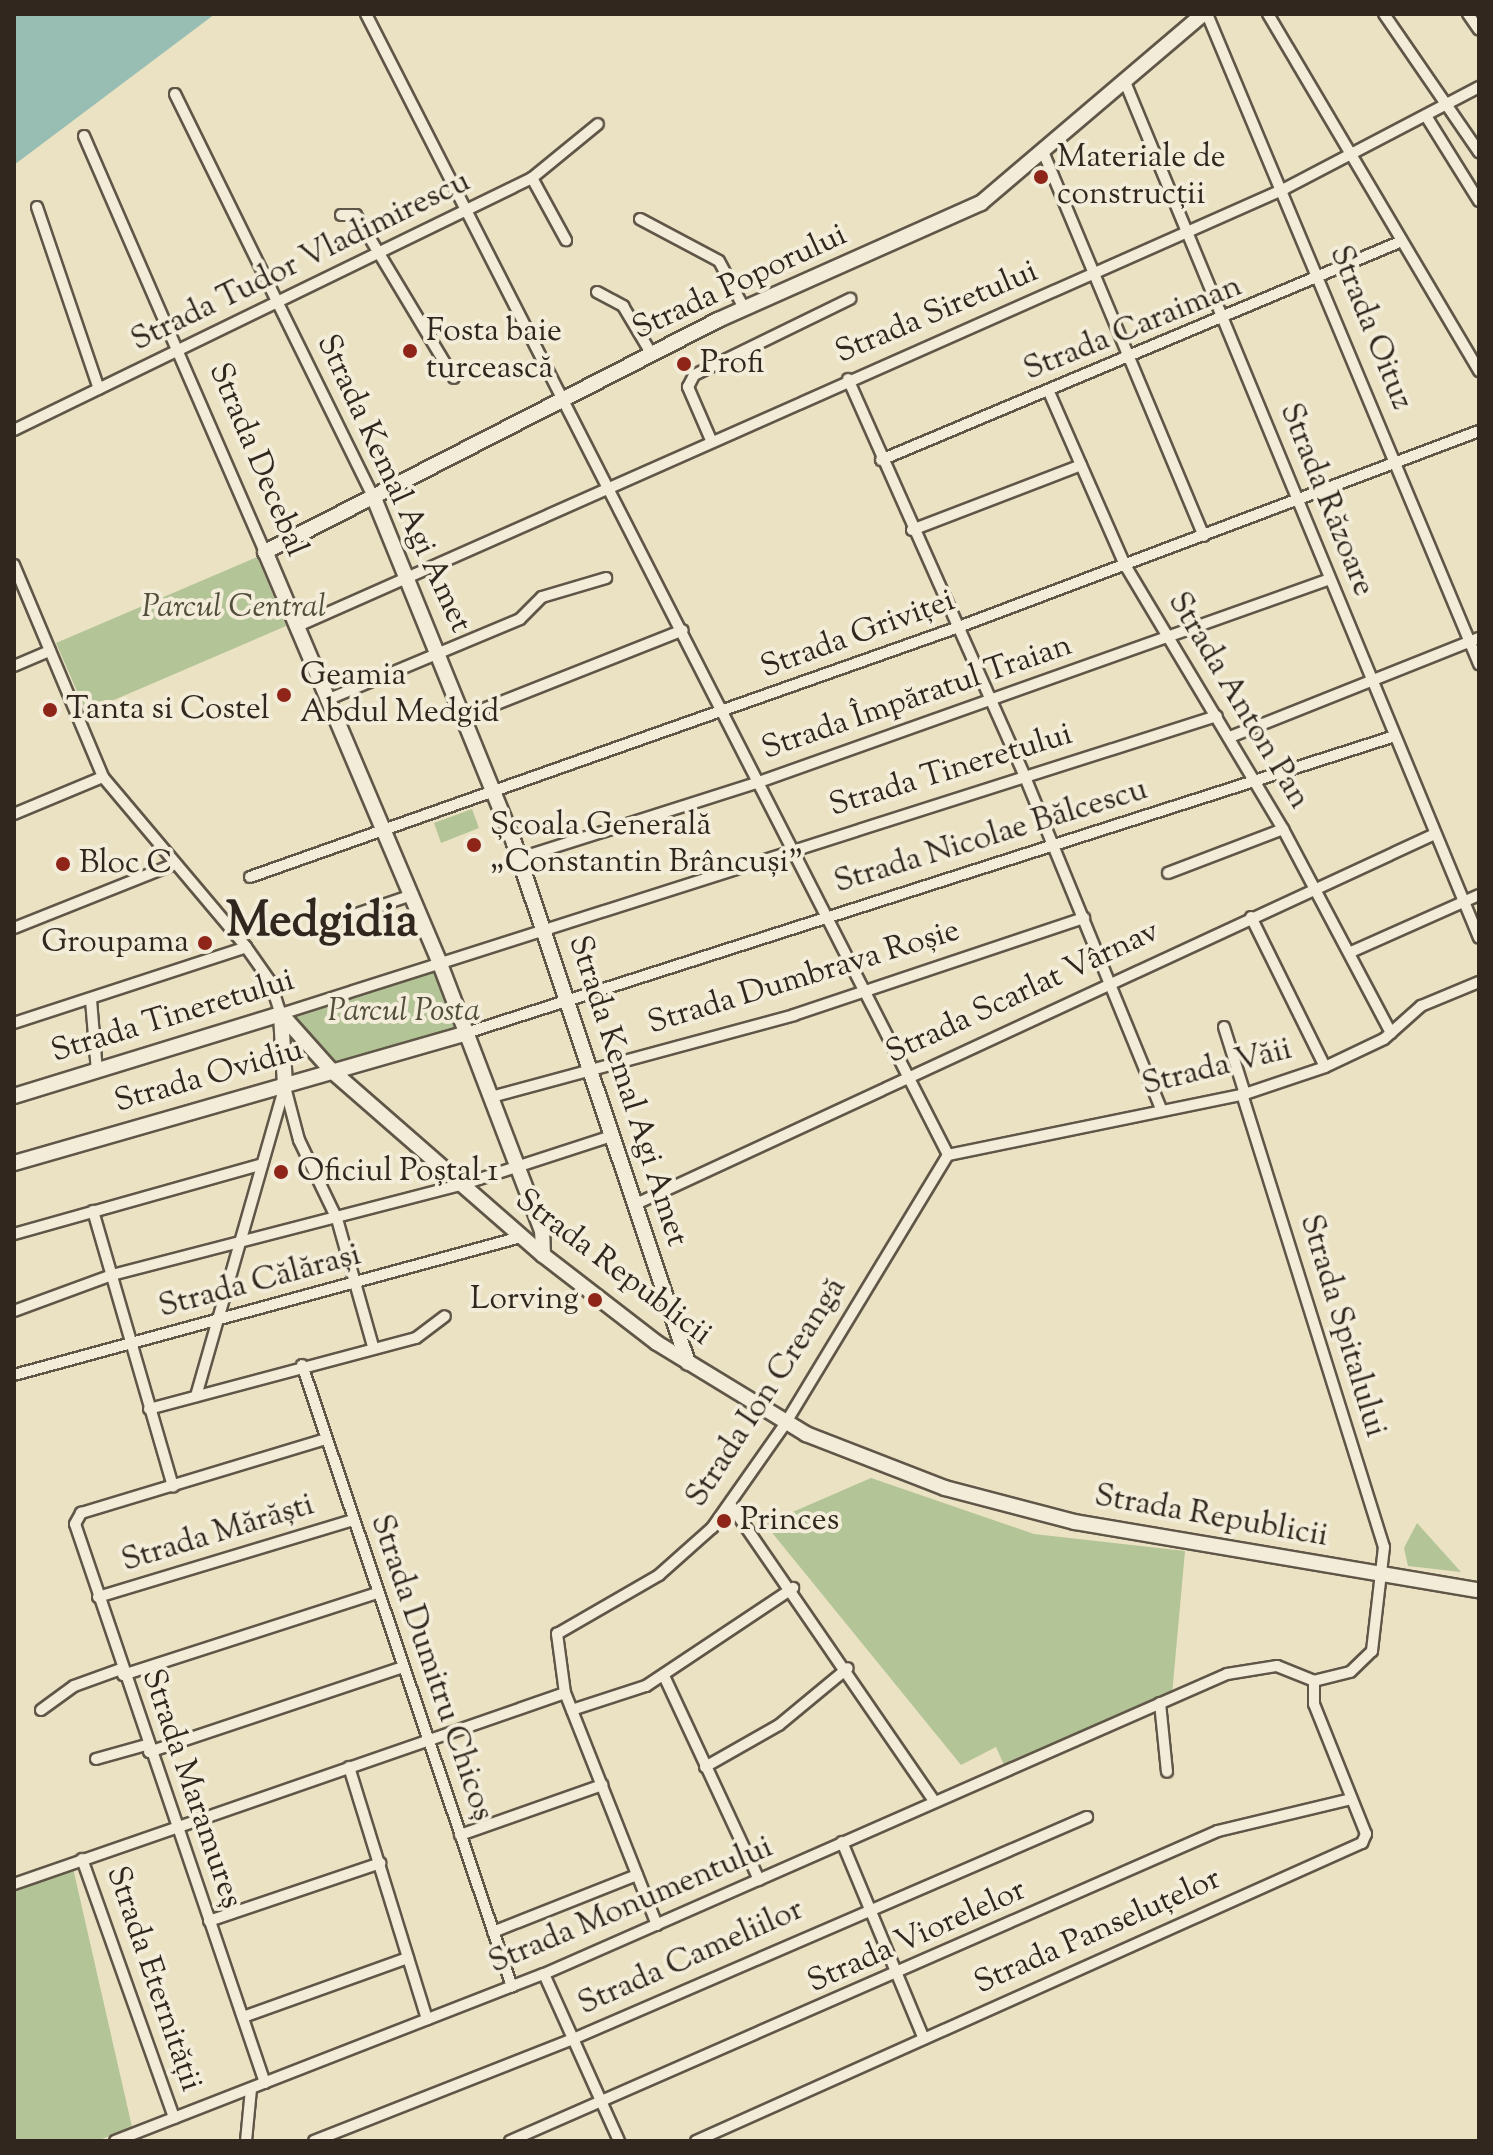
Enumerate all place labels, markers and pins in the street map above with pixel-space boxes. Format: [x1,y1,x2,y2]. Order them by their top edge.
place label: Materiale de construcții [1057,140,1226,215]
marker: Materiale de construcții [1032,168,1050,186]
place label: Fosta baie turcească [426,314,562,389]
marker: Fosta baie turcească [401,342,419,360]
place label: Profi [700,345,764,383]
marker: Profi [675,355,693,373]
place label: Geamia Abdul Medgid [300,658,499,733]
marker: Geamia Abdul Medgid [275,686,293,704]
place label: Tanta si Costel [66,691,270,729]
marker: Tanta si Costel [41,701,59,719]
place label: Școala Generală „Constantin Brâncuși" [490,808,803,883]
marker: Școala Generală „Constantin Brâncuși" [465,836,483,854]
place label: Bloc C [79,845,172,883]
marker: Bloc C [54,855,72,873]
place label: Groupama [41,924,189,962]
marker: Groupama [196,934,214,952]
place label: Oficiul Poștal 1 [297,1153,498,1191]
marker: Oficiul Poștal 1 [272,1163,290,1181]
place label: Lorving [470,1281,579,1319]
marker: Lorving [586,1291,604,1309]
place label: Princes [740,1502,839,1540]
marker: Princes [715,1512,733,1530]

